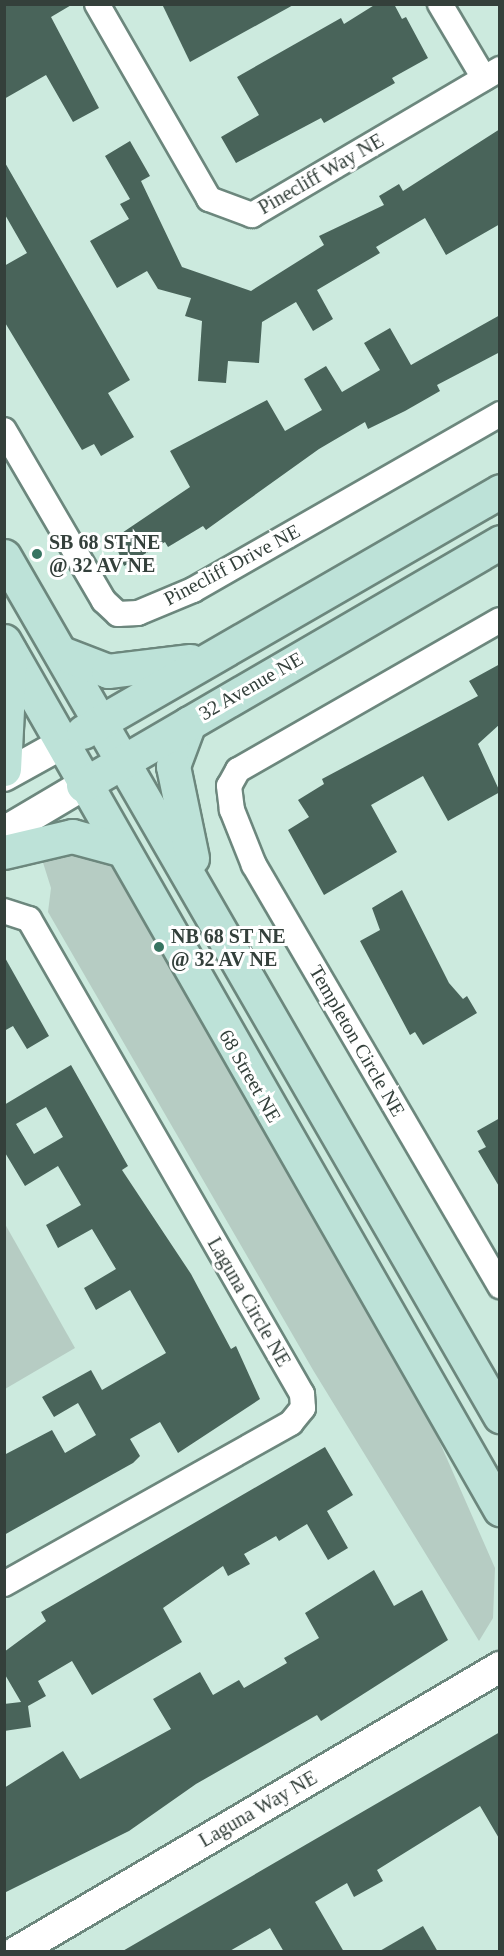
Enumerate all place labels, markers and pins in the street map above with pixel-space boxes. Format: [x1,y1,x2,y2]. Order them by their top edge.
place label: SB 68 ST NE @ 32 AV NE [49,530,161,577]
marker: SB 68 ST NE @ 32 AV NE [30,547,44,561]
place label: NB 68 ST NE @ 32 AV NE [171,924,286,971]
marker: NB 68 ST NE @ 32 AV NE [152,940,166,954]

